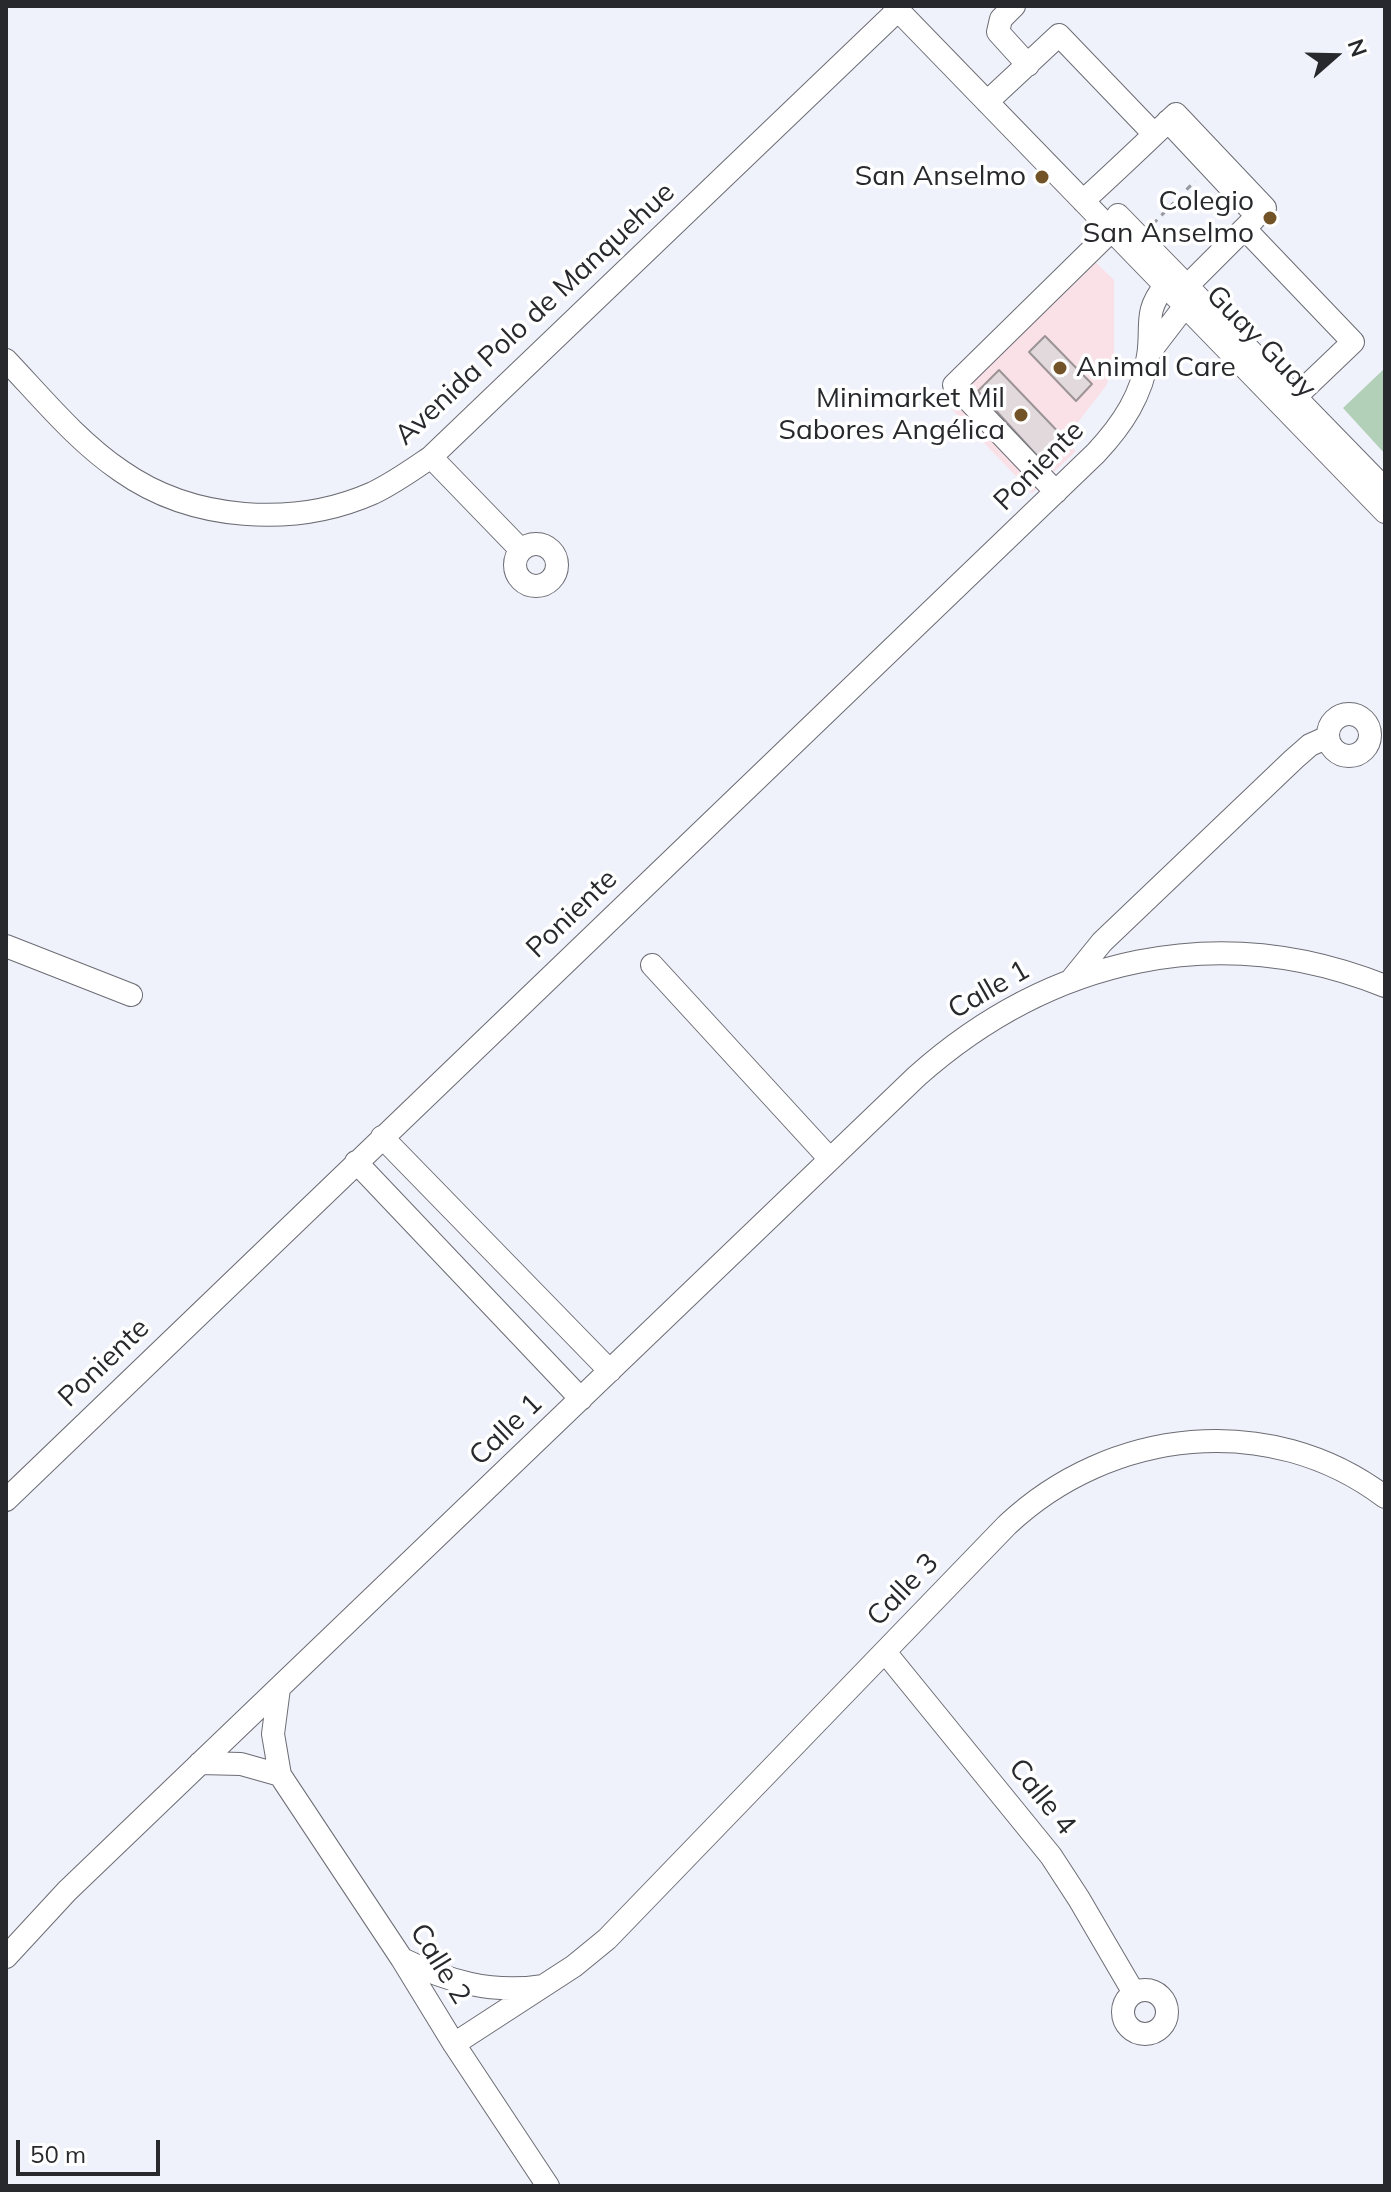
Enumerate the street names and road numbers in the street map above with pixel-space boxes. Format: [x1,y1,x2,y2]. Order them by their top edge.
street label: Avenida Polo de Manquehue [388,176,682,452]
street label: Guay Guay [1199,279,1323,405]
street label: Poniente [987,414,1091,518]
street label: Poniente [520,863,624,965]
street label: Calle 1 [942,953,1036,1027]
street label: Poniente [52,1312,156,1414]
street label: Calle 1 [463,1387,549,1473]
street label: Calle 3 [860,1547,946,1633]
street label: Calle 4 [1001,1752,1083,1842]
street label: Calle 2 [402,1918,478,2010]

